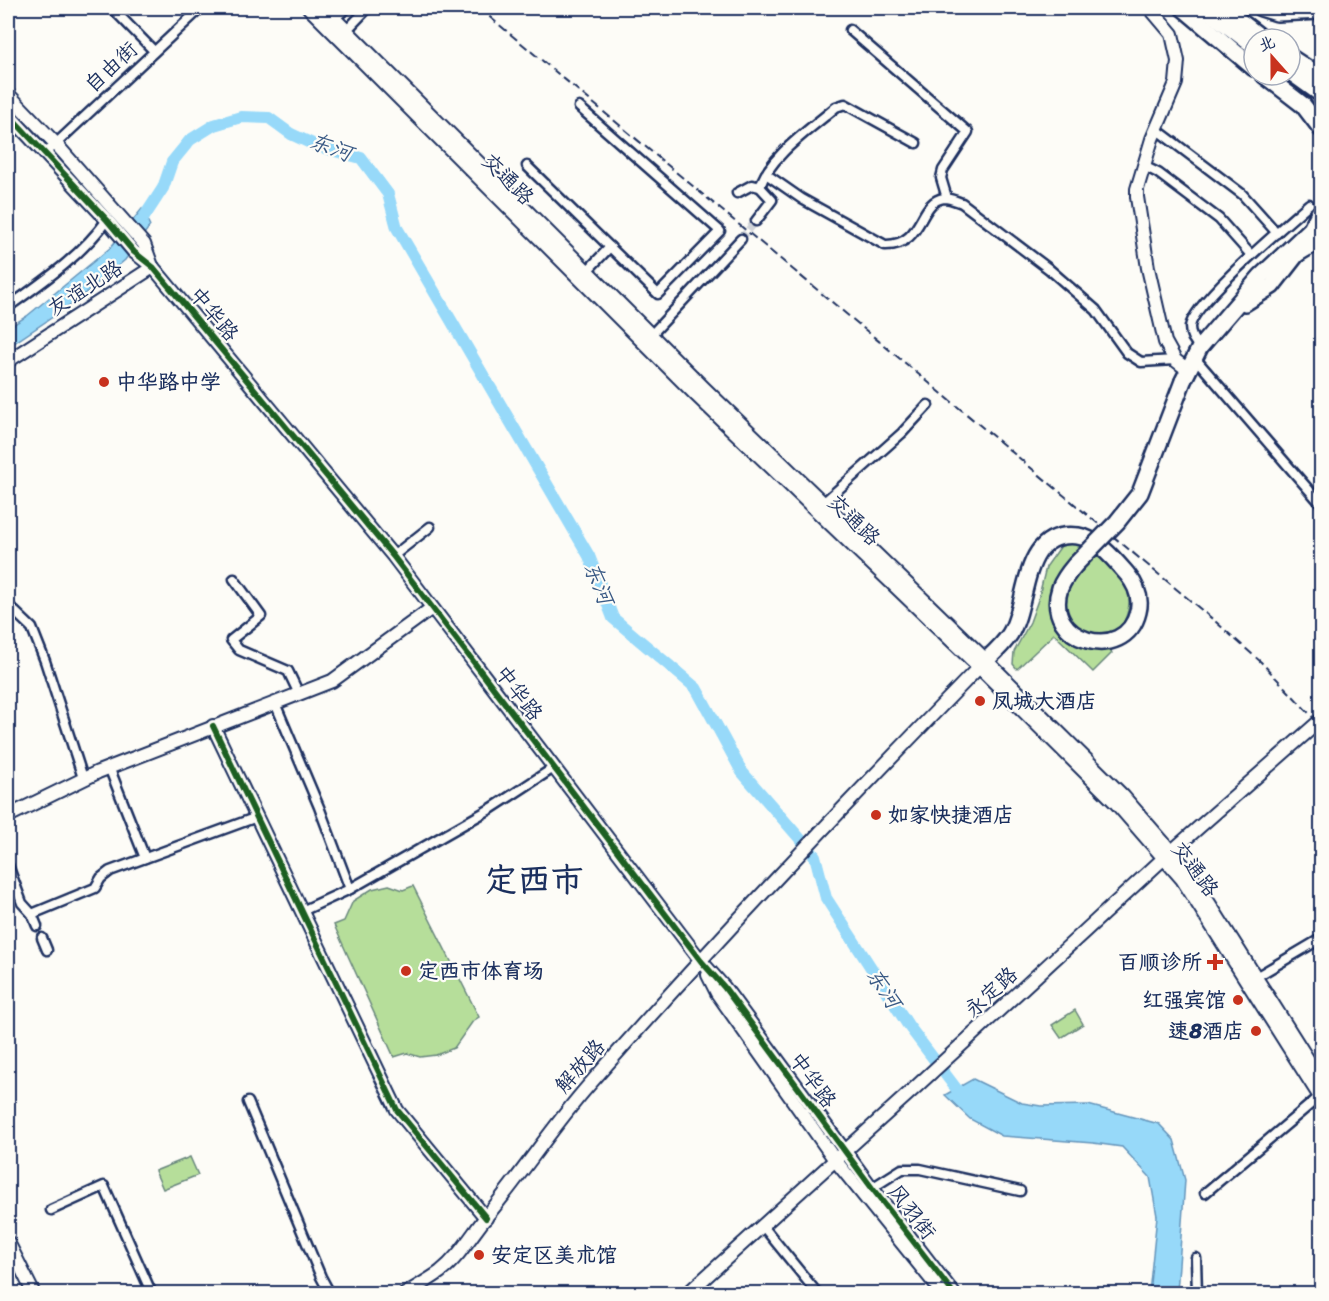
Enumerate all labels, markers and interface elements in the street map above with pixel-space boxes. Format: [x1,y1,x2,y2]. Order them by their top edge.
north arrow [1242,27,1302,87]
text: 北 [1254,27,1279,60]
street label: 自由街 [75,32,147,102]
water label: 东河 [304,121,361,174]
street label: 交通路 [472,143,544,215]
street label: 友谊北路 [39,249,131,327]
street label: 中华路 [179,278,249,350]
place label: 中华路中学 [116,363,221,401]
marker: 中华路中学 [97,375,111,389]
street label: 交通路 [818,484,890,556]
water label: 东河 [573,555,626,613]
street label: 中华路 [485,656,553,730]
place label: 凤城大酒店 [992,682,1097,720]
marker: 凤城大酒店 [973,694,987,708]
place label: 如家快捷酒店 [888,796,1014,834]
marker: 如家快捷酒店 [869,808,883,822]
street label: 交通路 [1161,832,1229,906]
district label: 定西市 [485,851,584,909]
place label: 百顺诊所 [1118,943,1202,981]
place label: 定西市体育场 [418,952,544,990]
marker: 百顺诊所 [1206,953,1224,971]
street label: 永定路 [955,957,1027,1027]
water label: 东河 [856,959,914,1020]
marker: 定西市体育场 [399,964,413,978]
place label: 红强宾馆 [1142,981,1226,1019]
marker: 红强宾馆 [1231,993,1245,1007]
place label: 速8酒店 [1168,1012,1244,1050]
marker: 速8酒店 [1249,1024,1263,1038]
street label: 解放路 [545,1030,615,1102]
street label: 中华路 [779,1043,847,1117]
street label: 风羽街 [878,1175,946,1249]
place label: 安定区美术馆 [491,1236,617,1274]
marker: 安定区美术馆 [472,1248,486,1262]

